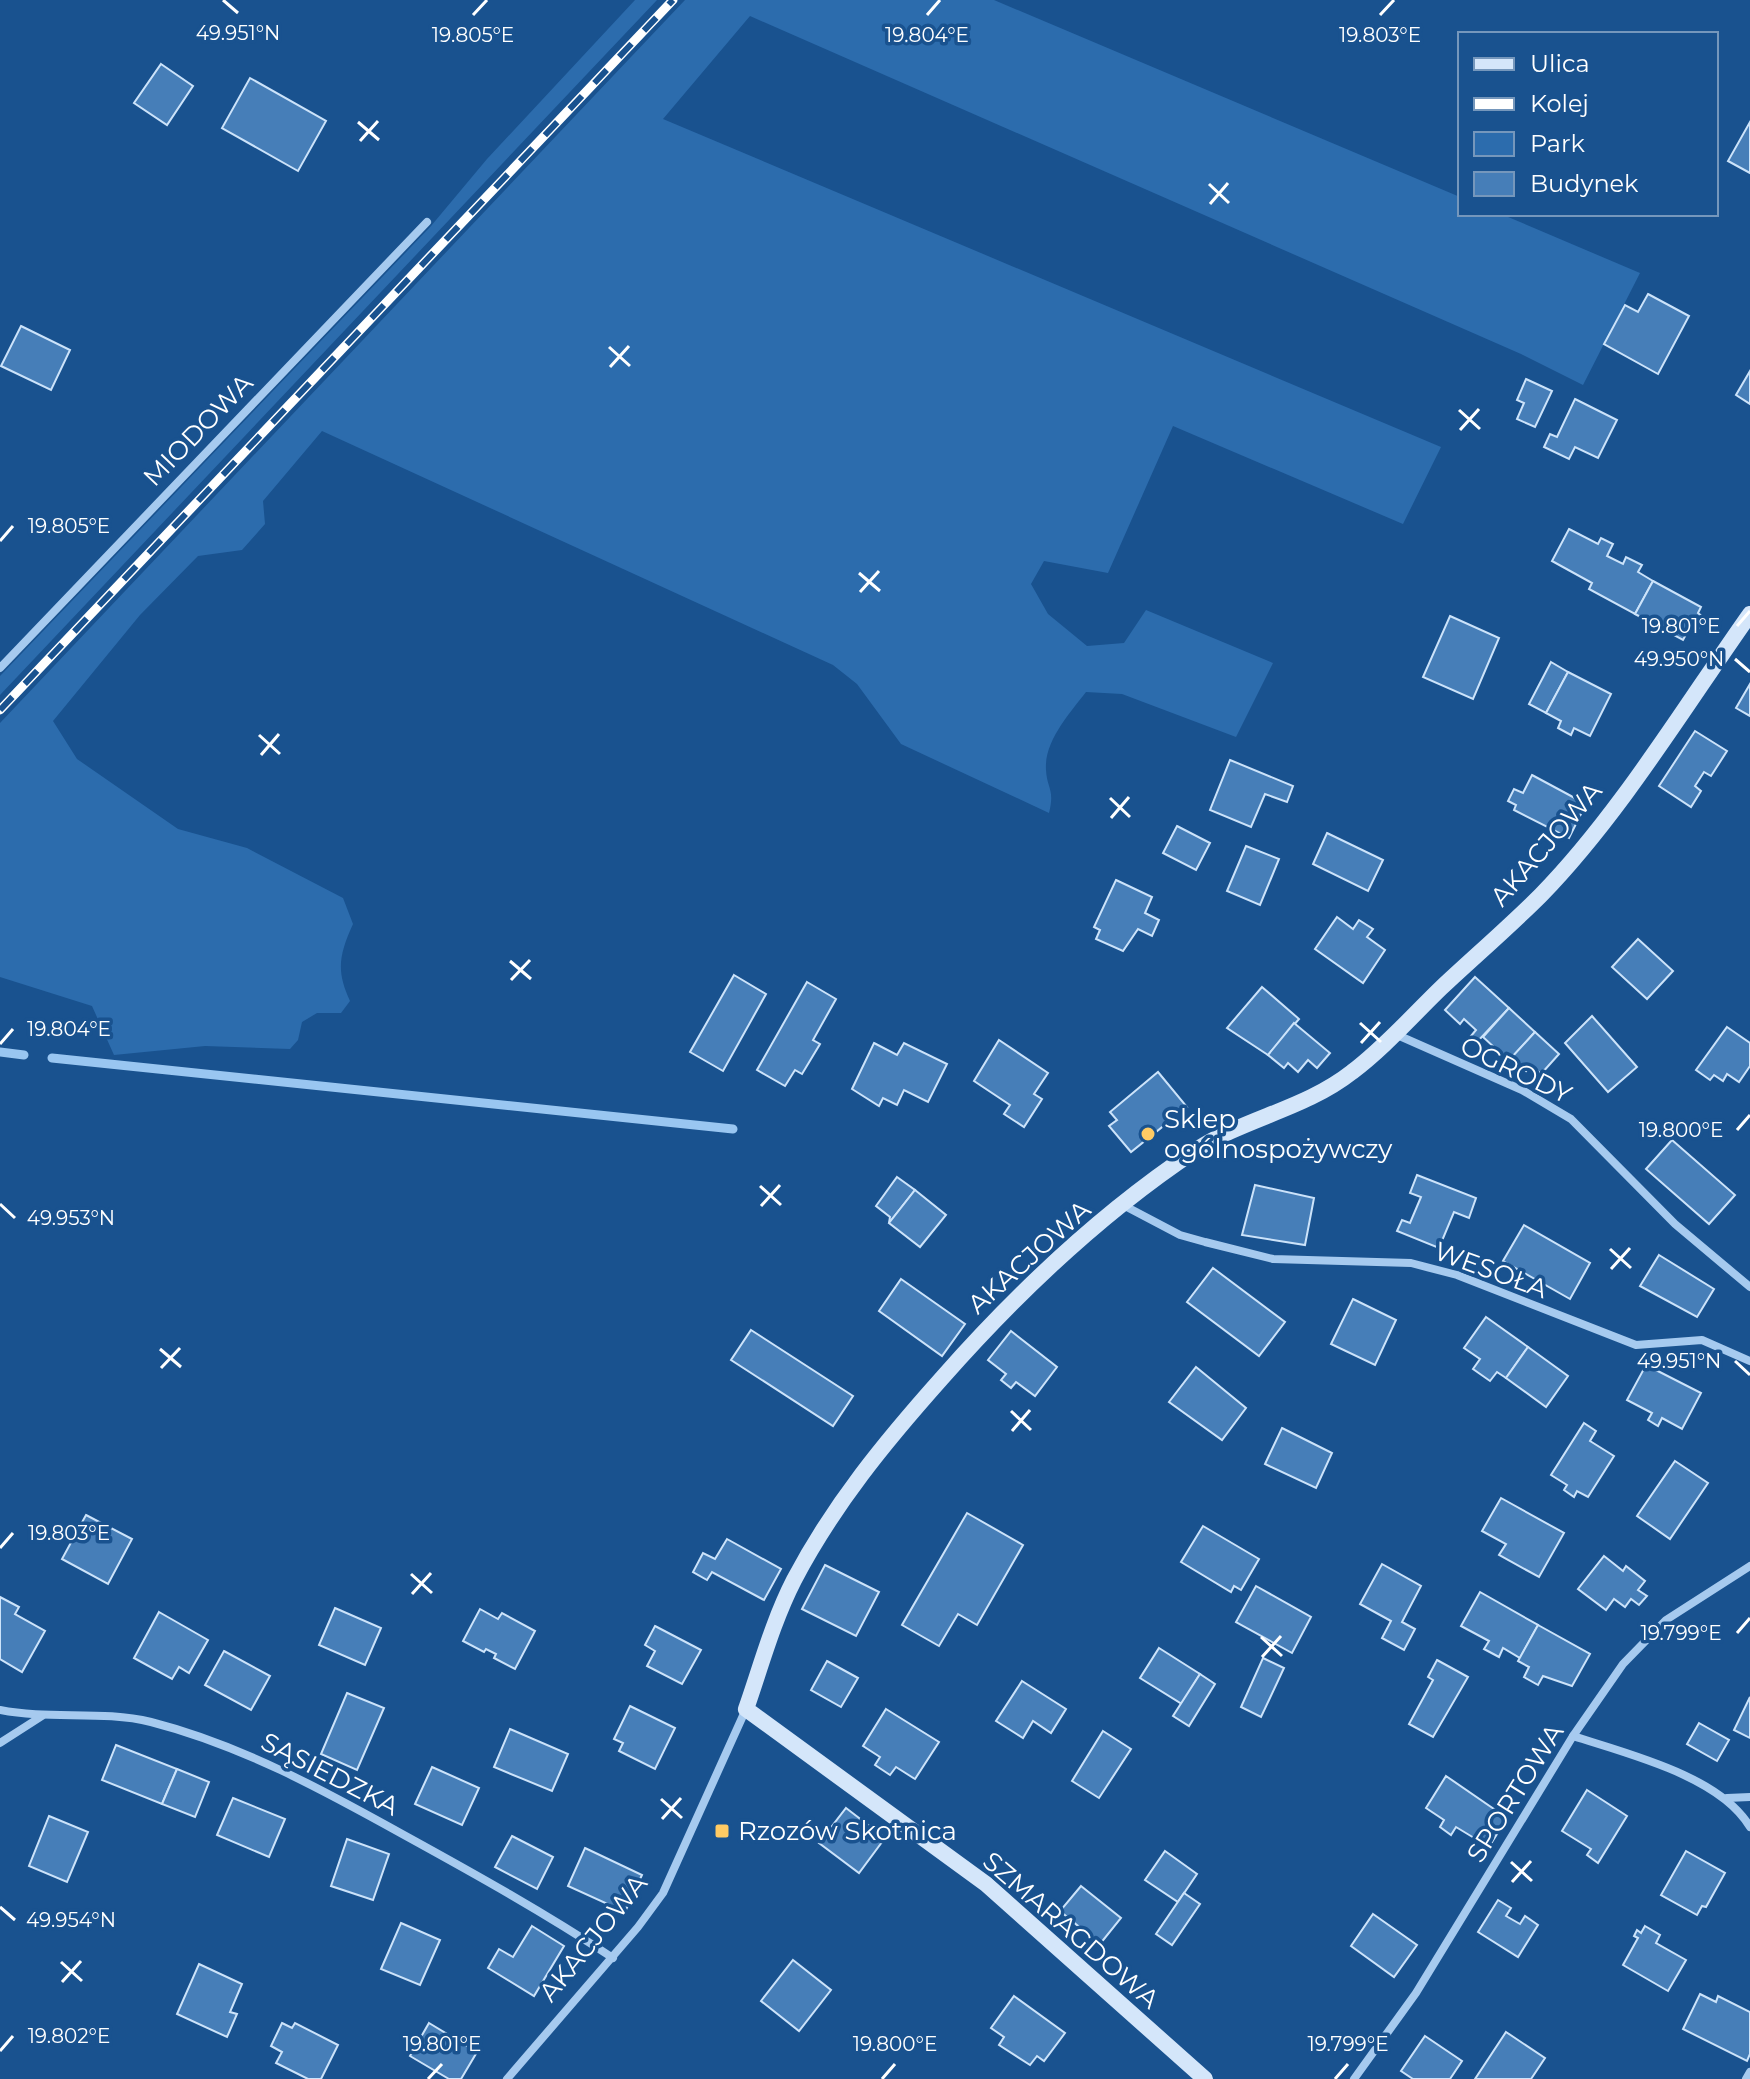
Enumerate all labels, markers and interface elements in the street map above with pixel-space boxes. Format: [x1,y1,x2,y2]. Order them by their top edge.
text: 49.951°N [196,21,280,45]
text: 19.805°E [432,23,514,47]
text: 19.804°E [885,23,969,47]
text: 19.803°E [1339,23,1421,47]
legend [1458,32,1718,216]
text: Ulica [1530,49,1590,78]
text: Kolej [1530,89,1589,118]
text: Park [1530,129,1585,158]
text: Budynek [1530,169,1639,198]
street label: MIODOWA [137,367,260,493]
text: 19.805°E [28,514,110,538]
text: 19.801°E [1642,614,1720,638]
text: 49.950°N [1634,647,1724,671]
street label: AKACJOWA [1483,775,1609,913]
text: 19.804°E [27,1017,111,1041]
street label: OGRODY [1455,1029,1577,1111]
place label: Sklep ogólnospożywczy [1164,1103,1393,1165]
text: 19.800°E [1639,1118,1723,1142]
marker: Sklep ogólnospożywczy [1139,1125,1157,1143]
street label: AKACJOWA [961,1193,1097,1320]
text: 49.953°N [27,1206,115,1230]
street label: WESOŁA [1430,1235,1552,1305]
text: 49.951°N [1637,1349,1721,1373]
text: 19.803°E [28,1521,110,1545]
text: 19.799°E [1640,1621,1722,1645]
street label: SPORTOWA [1460,1717,1570,1868]
street label: SĄSIEDZKA [256,1726,405,1823]
place label: Rzozów Skotnica [738,1815,957,1847]
marker: Rzozów Skotnica [713,1822,731,1840]
street label: SZMARAGDOWA [976,1845,1166,2015]
street label: AKACJOWA [532,1868,654,2008]
text: 49.954°N [26,1908,116,1932]
text: 19.802°E [28,2024,110,2048]
text: 19.801°E [403,2032,481,2056]
text: 19.800°E [853,2032,937,2056]
text: 19.799°E [1307,2032,1389,2056]

